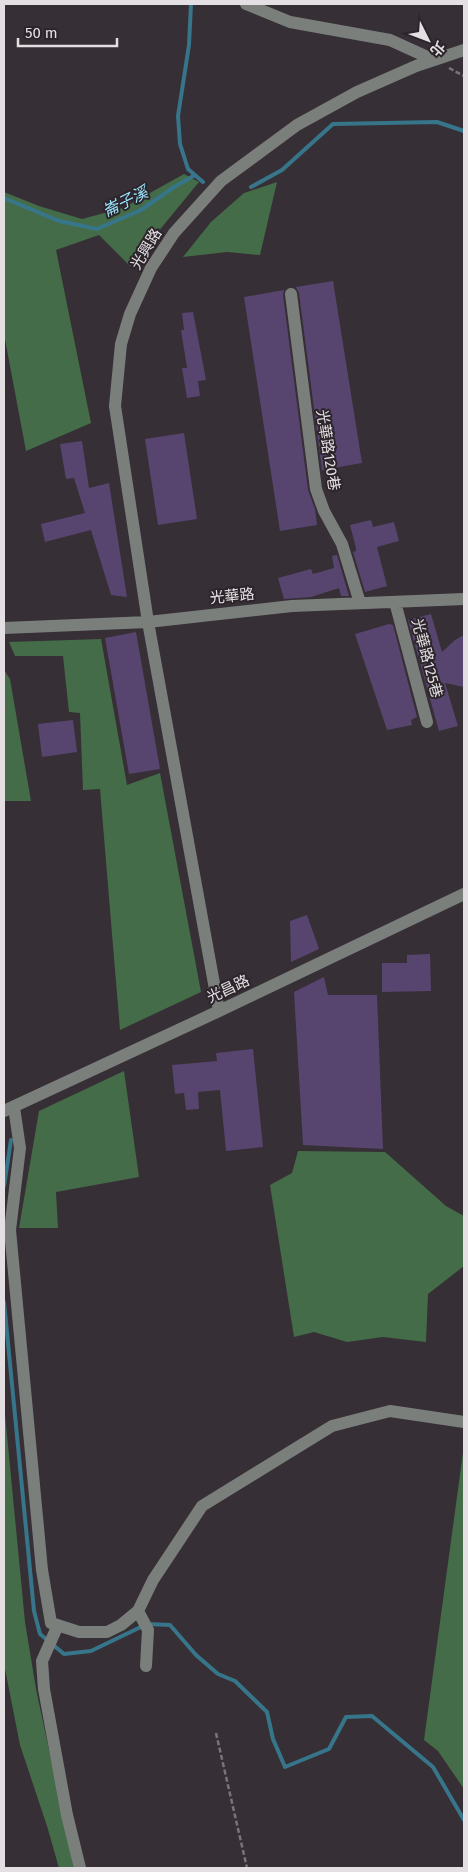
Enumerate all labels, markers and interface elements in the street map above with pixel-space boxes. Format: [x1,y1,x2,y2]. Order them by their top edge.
scale bar [18,15,116,47]
north arrow [403,15,453,65]
text: 50 m [25,24,58,42]
text: 北 [426,37,448,59]
water label: 崙子溪 [99,182,153,221]
street label: 光興路 [127,225,165,273]
street label: 光華路120巷 [313,408,343,492]
street label: 光華路 [209,585,255,607]
street label: 光華路125巷 [408,616,446,700]
street label: 光昌路 [204,971,252,1007]

